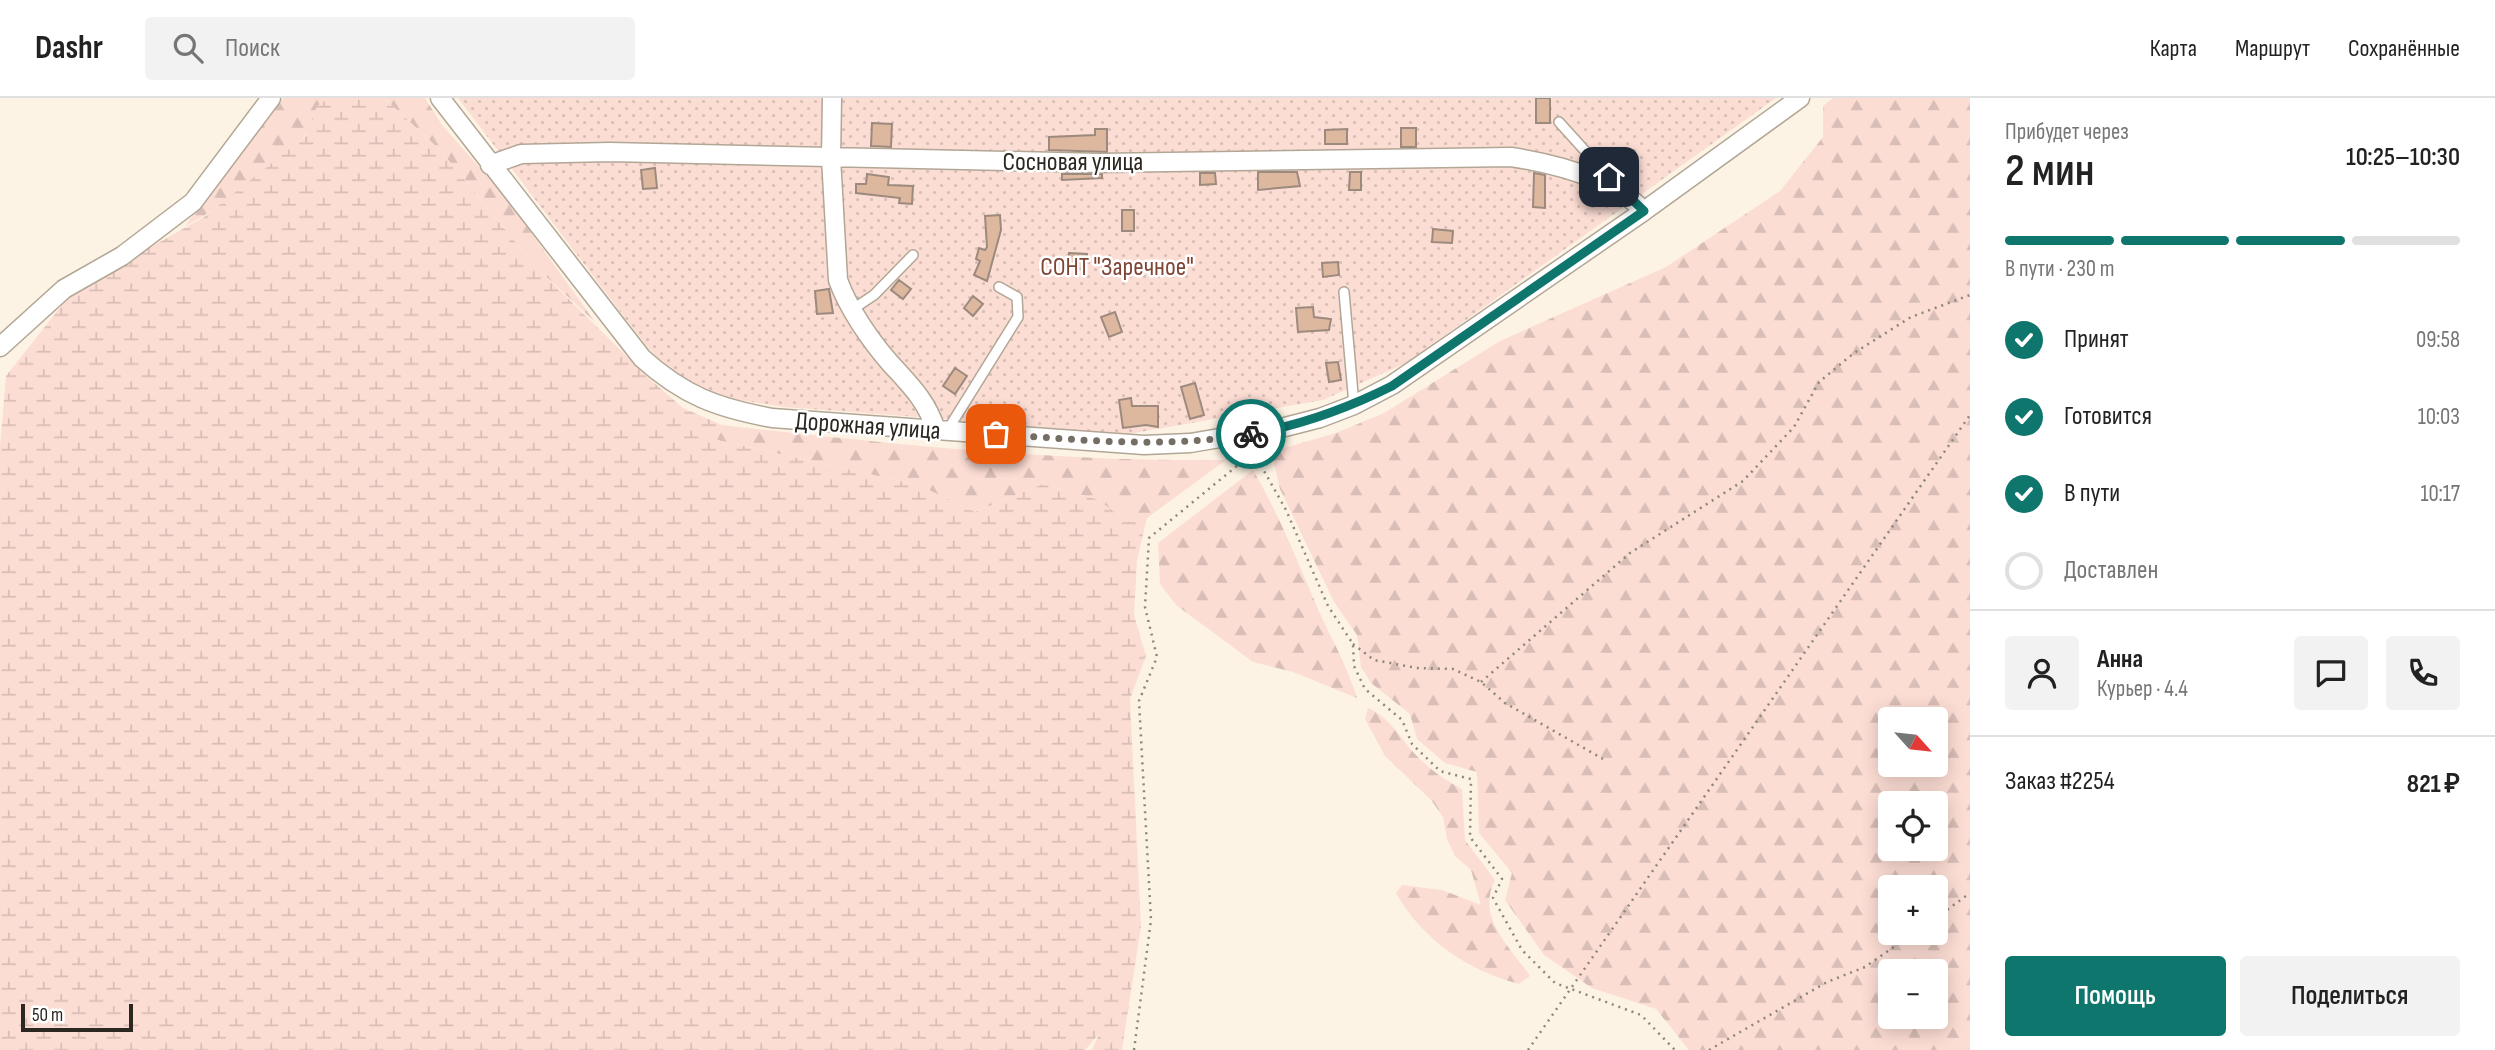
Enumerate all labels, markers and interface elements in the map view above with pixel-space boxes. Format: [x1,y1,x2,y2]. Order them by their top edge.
search box [145,17,635,80]
text: Dashr [35,28,103,68]
icon: search [169,29,207,67]
text: Поиск [225,33,280,64]
text: Карта [2150,34,2197,63]
text: Маршрут [2235,34,2310,63]
text: Сохранённые [2348,34,2460,63]
text: Прибудет через [2005,118,2129,146]
text: 10:25–10:30 [2346,142,2460,173]
text: 2 мин [2005,144,2095,199]
street label: Сосновая улица [1003,147,1143,178]
pin [1579,147,1639,207]
icon: home [1590,158,1628,196]
park label: СОНТ "Заречное" [1040,252,1194,283]
text: В пути · 230 m [2005,255,2114,283]
icon: check [2005,321,2043,359]
text: Принят [2064,324,2129,355]
text: 09:58 [2416,326,2460,354]
icon: check [2005,398,2043,436]
courier [1216,399,1286,469]
text: Готовится [2064,401,2152,432]
text: 10:03 [2418,403,2460,431]
pin [966,404,1026,464]
street label: Дорожная улица [794,406,942,447]
icon: bag [977,415,1015,453]
icon: bike [1232,415,1270,453]
icon: check [2005,475,2043,513]
text: В пути [2064,478,2120,509]
text: 10:17 [2420,480,2460,508]
text: Доставлен [2064,555,2158,586]
button: person [2005,636,2079,710]
button: chat [2294,636,2368,710]
button: phone [2386,636,2460,710]
text: Анна [2097,644,2143,675]
text: Курьер · 4.4 [2097,675,2188,703]
north arrow [1878,707,1948,777]
map controls [1878,707,1948,1029]
text: Заказ #2254 [2005,766,2115,797]
text: 821 ₽ [2407,769,2460,800]
button: locate [1878,791,1948,861]
button: + [1878,875,1948,945]
button: Помощь [2005,956,2226,1036]
button: Поделиться [2240,956,2460,1036]
button: − [1878,959,1948,1029]
scale bar [21,1001,133,1033]
text: 50 m [32,1004,63,1027]

